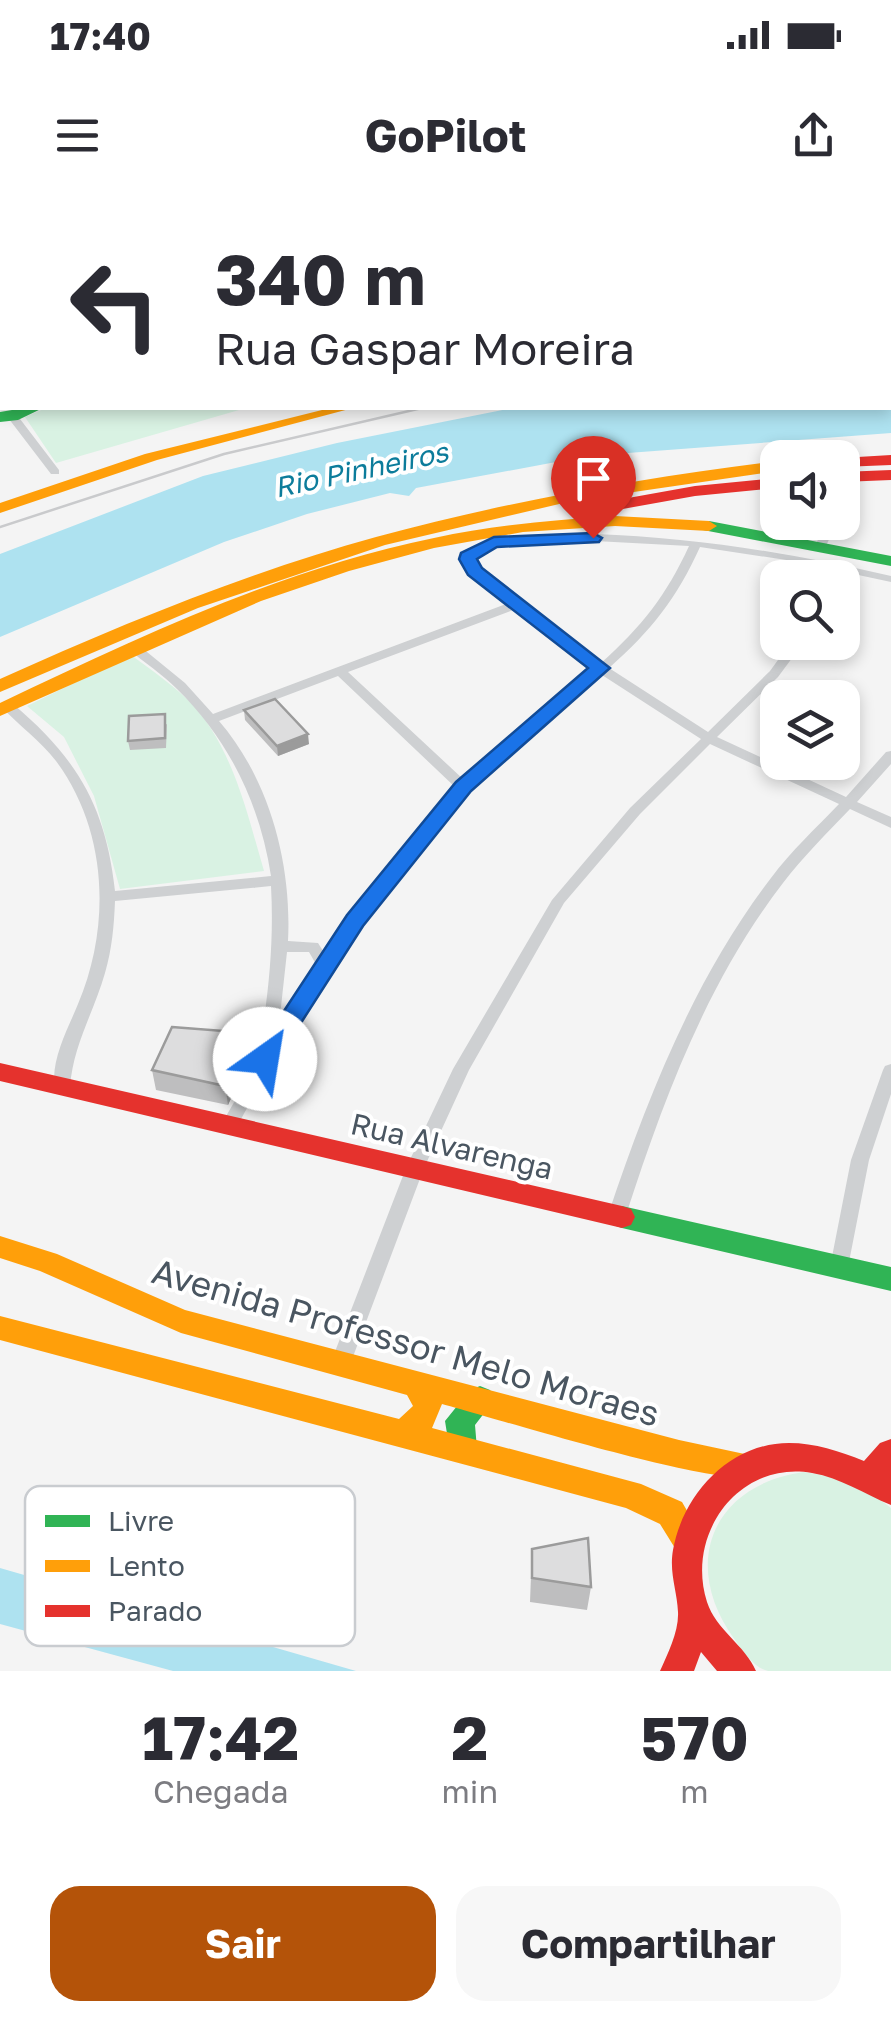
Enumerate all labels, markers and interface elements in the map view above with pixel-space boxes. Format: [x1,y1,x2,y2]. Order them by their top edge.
text: 17:40 [50,13,151,58]
icon: menu [50,108,105,163]
text: GoPilot [364,108,527,162]
icon: share [786,108,841,163]
text: 340 m [215,236,426,320]
icon: left [50,240,180,370]
text: Rua Gaspar Moreira [215,321,635,375]
water label: Rio Pinheiros [271,434,452,504]
pin [551,436,636,539]
map controls [760,440,860,780]
button: sound [760,440,860,540]
icon: arrive [566,451,621,506]
button: search [760,560,860,660]
button: layers [760,680,860,780]
position arrow [213,1007,317,1111]
street label: Rua Alvarenga [347,1105,557,1187]
street label: Avenida Professor Melo Moraes [148,1249,664,1435]
legend [25,1486,355,1646]
text: Livre [108,1504,174,1537]
text: Lento [108,1549,185,1582]
text: Parado [108,1594,202,1627]
text: 17:42 [142,1701,299,1773]
text: 2 [451,1701,488,1773]
text: 570 [640,1701,749,1773]
text: Chegada [153,1772,289,1810]
text: min [442,1772,498,1810]
text: m [680,1772,709,1810]
button: Sair [50,1886,436,2001]
button: Compartilhar [456,1886,841,2001]

